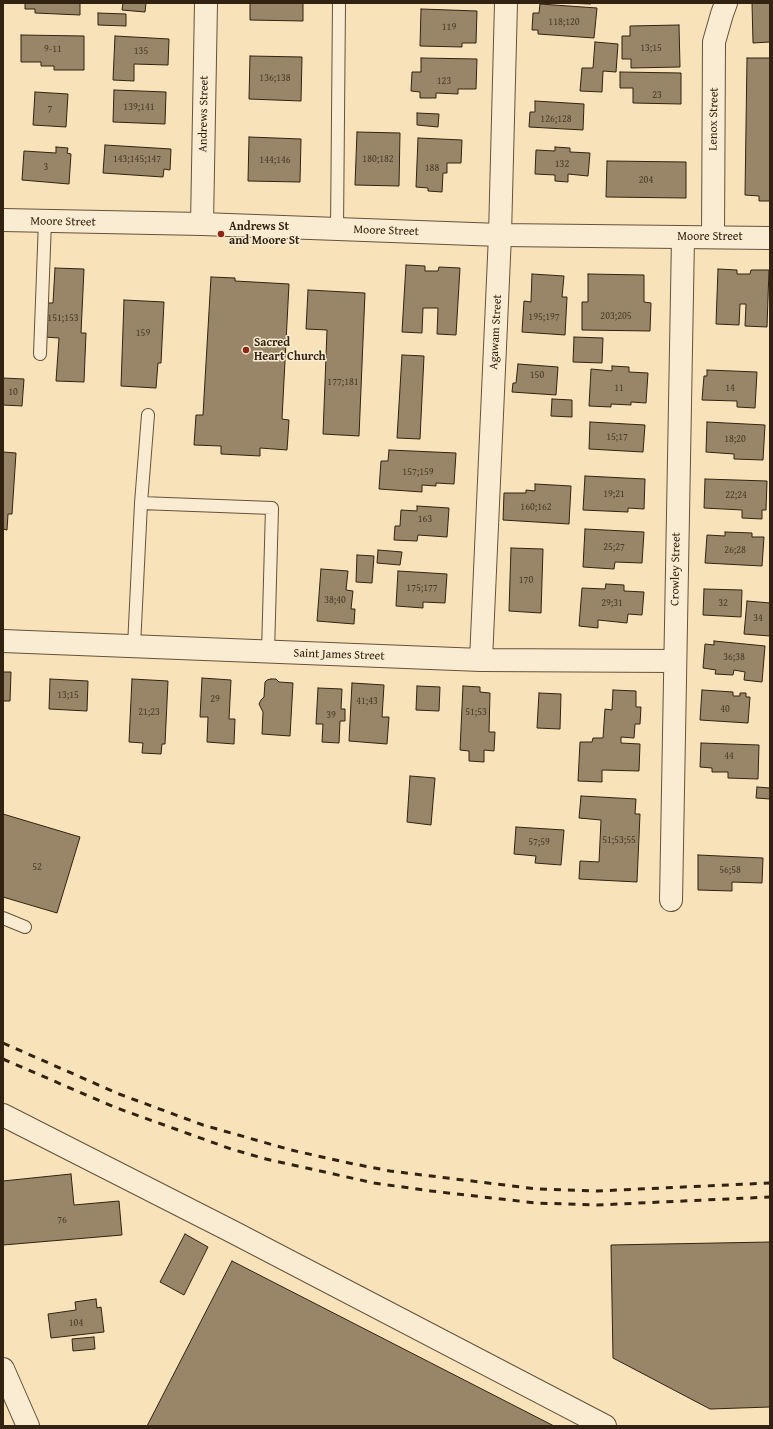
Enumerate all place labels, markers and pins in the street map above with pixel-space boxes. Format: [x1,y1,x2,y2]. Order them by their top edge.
place label: Andrews St and Moore St [229,220,300,248]
marker: Andrews St and Moore St [216,229,226,239]
place label: Sacred Heart Church [254,336,326,364]
marker: Sacred Heart Church [241,345,251,355]

